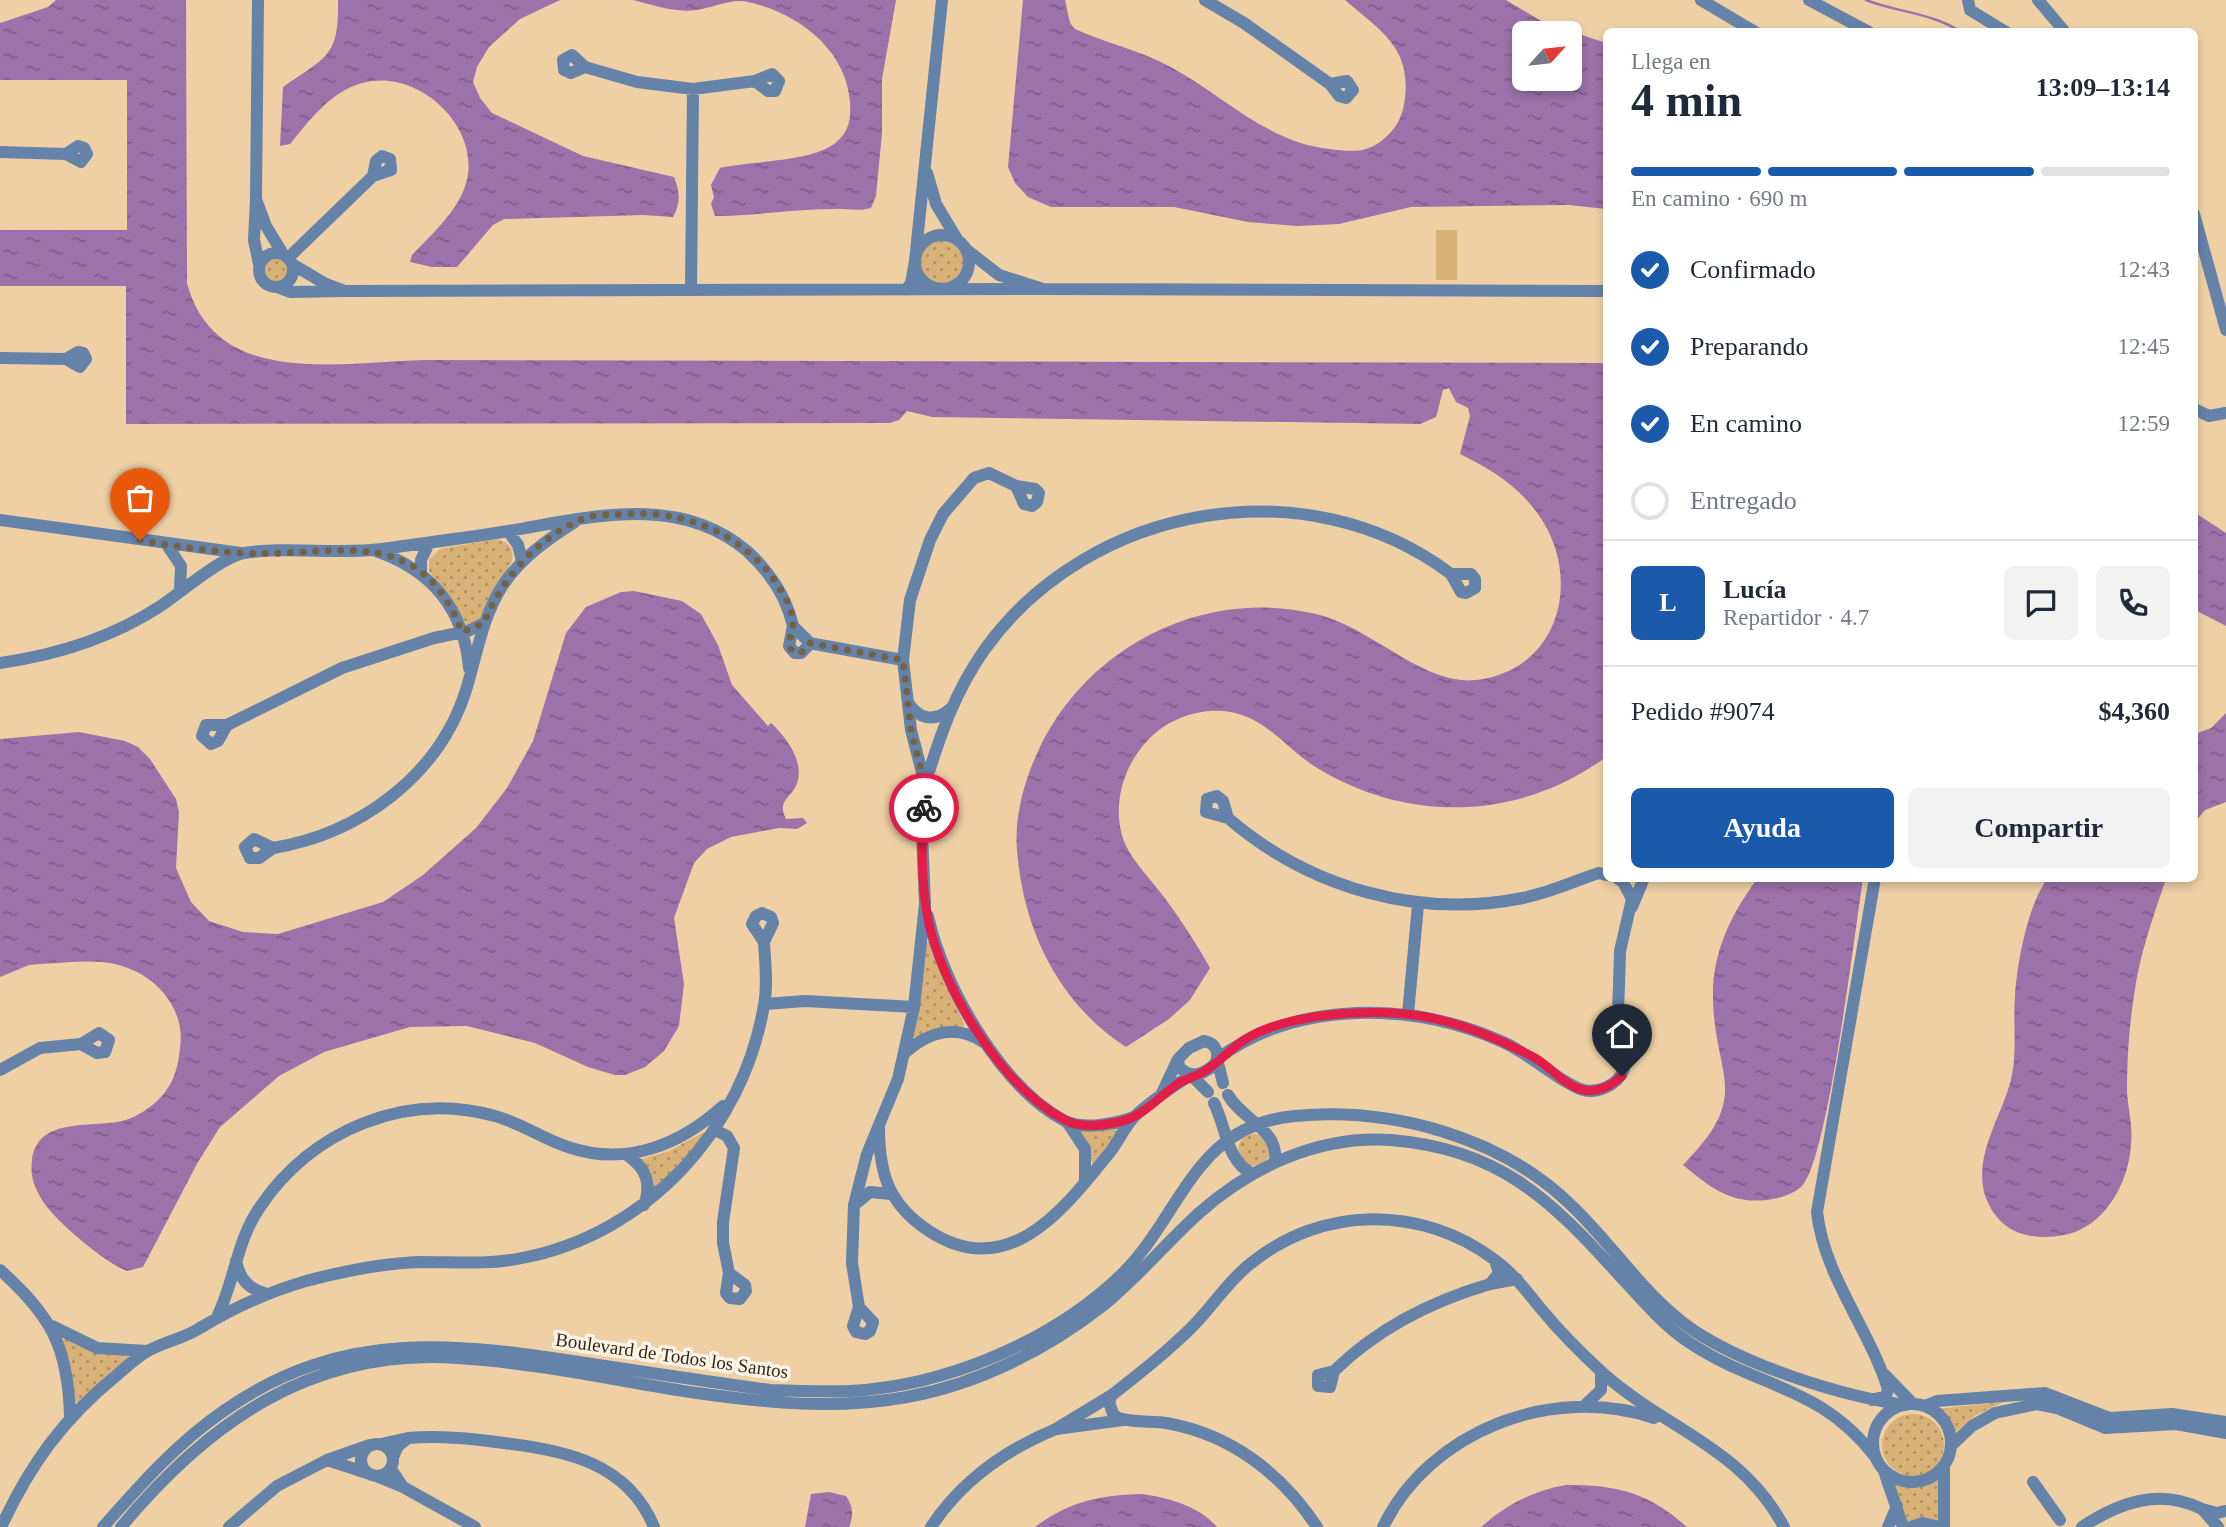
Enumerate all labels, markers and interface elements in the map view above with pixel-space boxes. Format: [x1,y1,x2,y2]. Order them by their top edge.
north arrow [1512,21,1582,91]
map controls [1512,21,1582,91]
text: Llega en [1631,49,1711,74]
text: 13:09–13:14 [2036,73,2170,102]
text: 4 min [1631,75,1742,126]
text: En camino · 690 m [1631,186,1807,211]
icon: check [1631,251,1669,289]
text: Confirmado [1690,255,1816,284]
text: 12:43 [2118,257,2170,282]
icon: check [1631,328,1669,366]
text: Preparando [1690,332,1808,361]
text: 12:45 [2118,334,2170,359]
icon: check [1631,405,1669,443]
text: En camino [1690,409,1802,438]
text: 12:59 [2118,411,2170,436]
pin [110,468,170,540]
icon: bag [121,479,159,517]
text: Entregado [1690,486,1797,515]
button: chat [2004,566,2078,640]
button: phone [2096,566,2170,640]
text: Lucía [1723,575,1787,604]
text: L [1659,588,1677,617]
text: Repartidor · 4.7 [1723,605,1869,630]
text: Pedido #9074 [1631,697,1775,726]
text: $4,360 [2099,697,2170,726]
courier [889,773,959,843]
button: Ayuda [1631,788,1894,868]
button: Compartir [1908,788,2170,868]
icon: bike [905,789,943,827]
pin [1592,1004,1652,1076]
icon: home [1603,1015,1641,1053]
street label: Boulevard de Todos los Santos [554,1329,790,1382]

